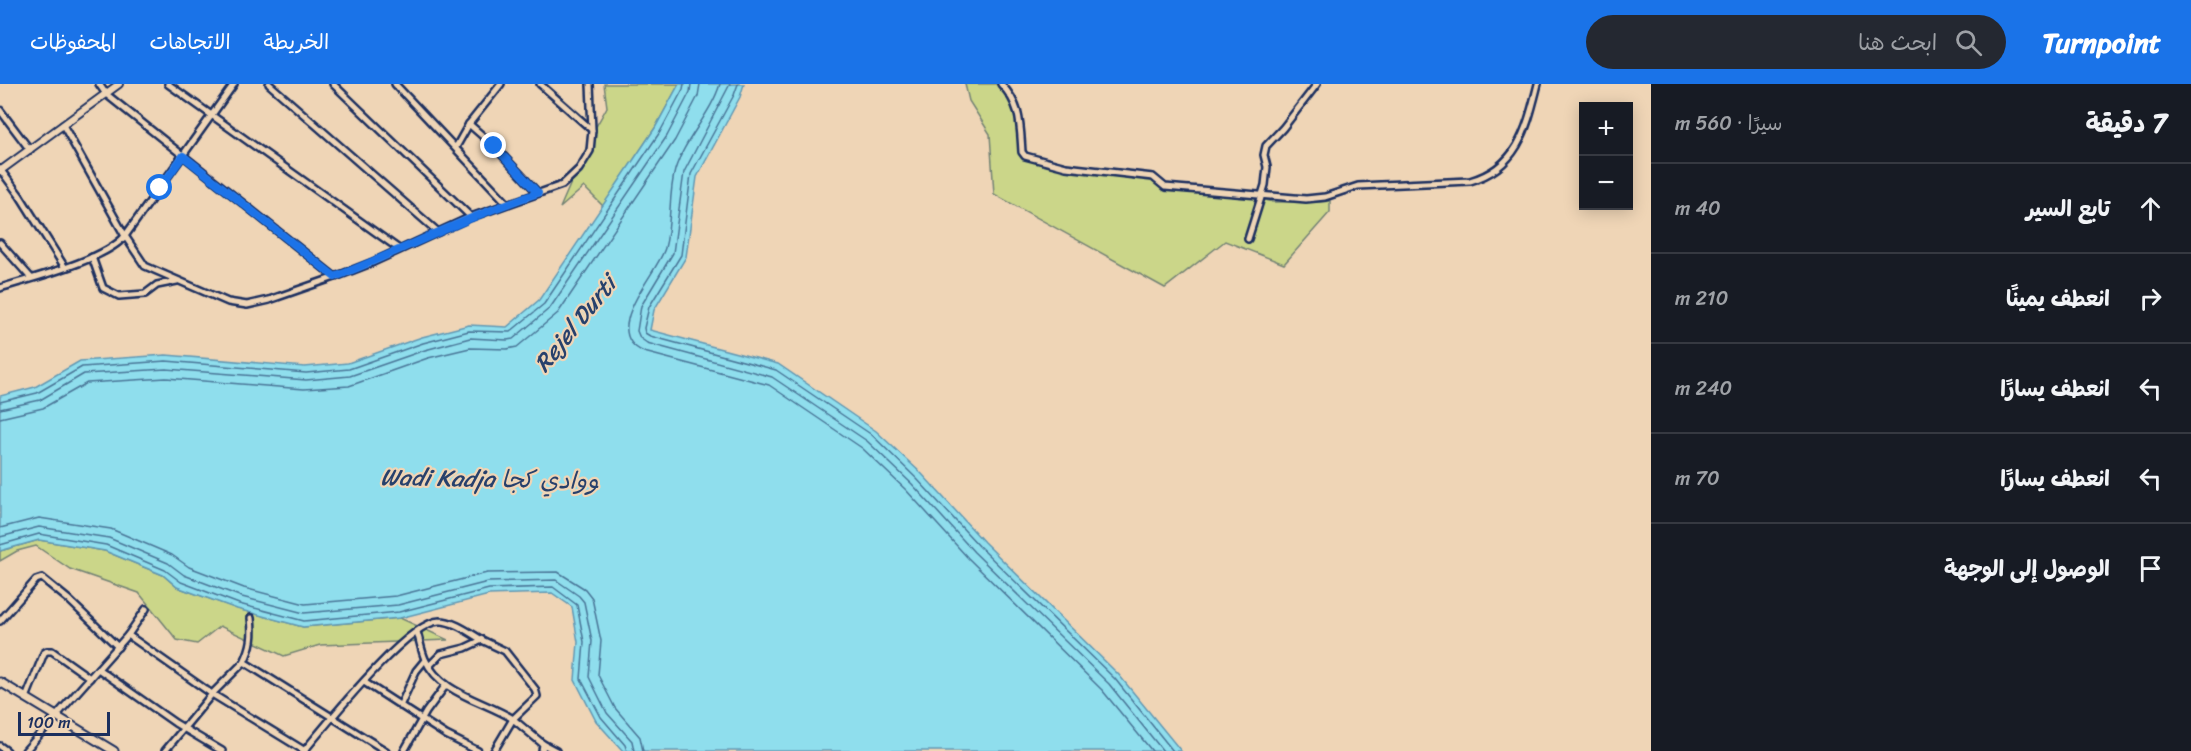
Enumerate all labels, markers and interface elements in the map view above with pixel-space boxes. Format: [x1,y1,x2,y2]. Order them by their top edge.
search box [1586,15,2006,69]
text: Turnpoint [2042,18,2161,67]
text: المحفوظات [30,23,116,61]
text: الاتجاهات [149,23,231,61]
text: الخريطة [264,23,329,61]
text: ابحث هنا [1858,23,1937,62]
icon: search [1952,26,1985,59]
text: 7 دقيقة [2085,100,2167,146]
map controls [1579,102,1633,210]
button: + [1579,102,1633,156]
text: سيرًا · 560 m [1675,106,1782,141]
route end [480,132,506,158]
button: − [1579,156,1633,210]
route start [146,174,172,200]
text: تابع السير [2026,189,2110,228]
text: 40 m [1675,191,1721,226]
icon: ahead [2134,192,2167,225]
water label: Rejel Durti [523,263,630,382]
text: انعطف يمينًا [2006,279,2110,318]
text: 210 m [1675,281,1728,316]
icon: right [2134,282,2167,315]
text: انعطف يسارًا [2000,369,2110,408]
text: 240 m [1675,371,1732,406]
icon: left [2134,372,2167,405]
water label: Wadi Kadja ووادي كجا [380,456,600,502]
text: انعطف يسارًا [2000,459,2110,498]
text: 70 m [1675,461,1720,496]
icon: left [2134,462,2167,495]
text: الوصول إلى الوجهة [1944,549,2110,588]
icon: arrive [2134,552,2167,585]
text: 100 m [27,708,71,737]
scale bar [18,709,110,736]

